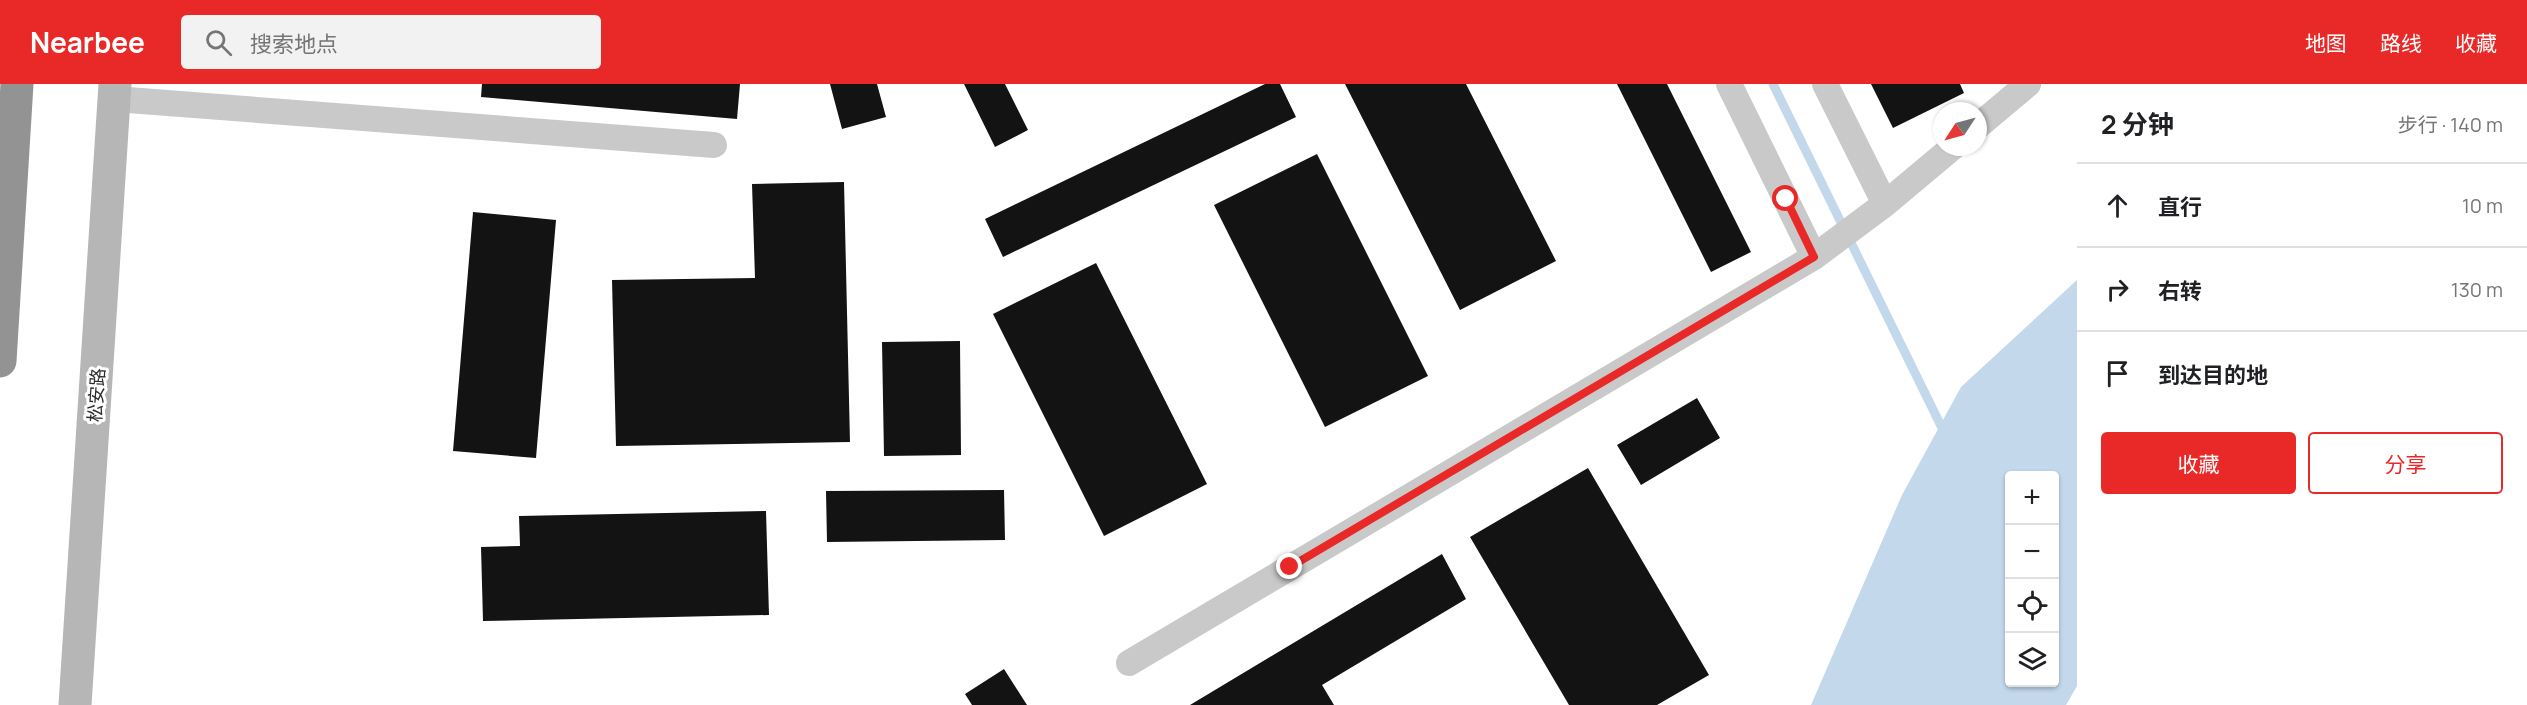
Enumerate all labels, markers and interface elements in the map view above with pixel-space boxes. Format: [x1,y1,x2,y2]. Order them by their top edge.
search box [181,15,601,69]
text: Nearbee [30,23,145,61]
icon: search [202,26,235,59]
text: 搜索地点 [250,29,338,59]
text: 地图 [2305,29,2347,57]
text: 路线 [2380,29,2422,57]
text: 收藏 [2455,29,2497,57]
north arrow [1933,102,1987,156]
text: 2 分钟 [2101,106,2174,142]
text: 步行 · 140 m [2398,111,2503,138]
route start [1772,185,1798,211]
icon: ahead [2101,189,2134,222]
text: 直行 [2158,192,2202,222]
text: 10 m [2462,192,2503,219]
icon: right [2101,273,2134,306]
text: 右转 [2158,276,2202,306]
text: 130 m [2451,276,2503,303]
icon: arrive [2101,357,2134,390]
text: 到达目的地 [2158,360,2268,390]
street label: 松安路 [82,367,110,423]
button: 收藏 [2101,432,2296,494]
button: 分享 [2308,432,2503,494]
map controls [2005,471,2059,687]
button: + [2005,471,2059,525]
button: − [2005,525,2059,579]
route end [1276,553,1302,579]
button: locate [2005,579,2059,633]
button: layers [2005,633,2059,687]

